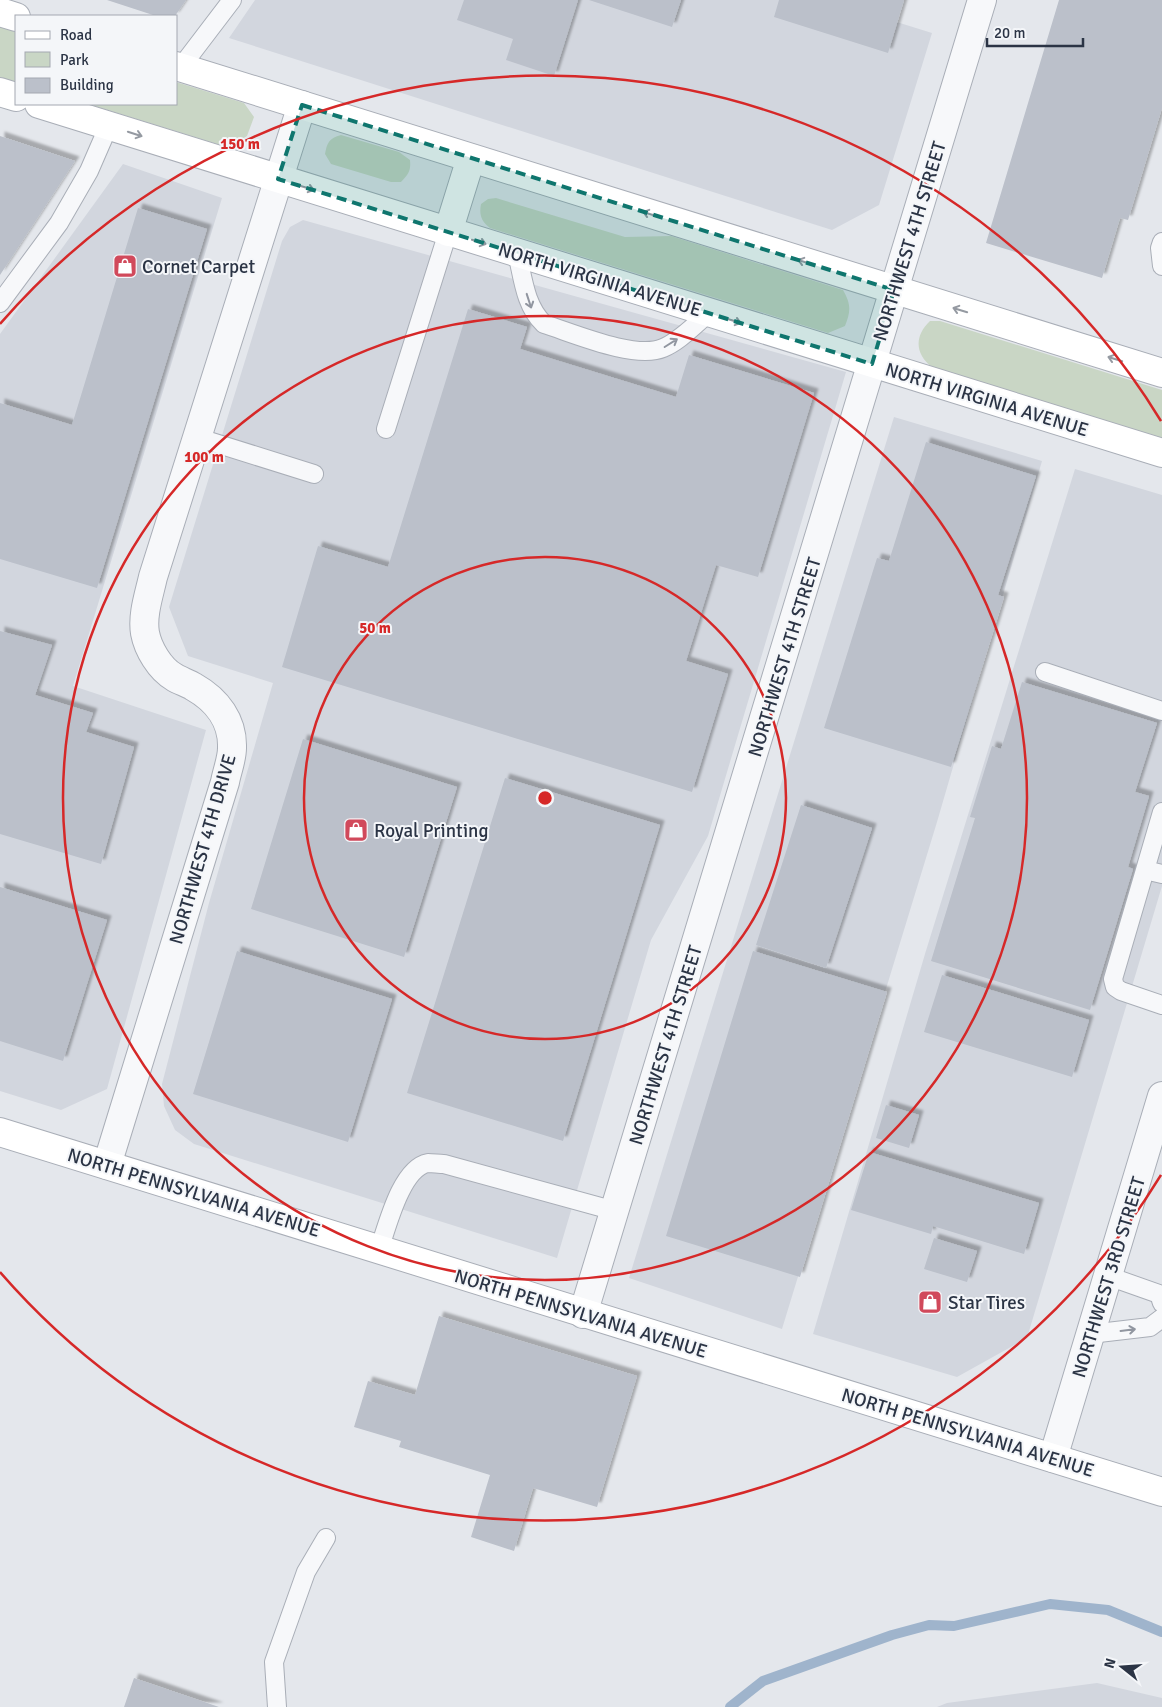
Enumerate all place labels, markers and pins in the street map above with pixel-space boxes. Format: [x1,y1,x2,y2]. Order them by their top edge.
shop icon: Cornet Carpet [112,253,138,279]
place label: Cornet Carpet [142,255,255,279]
centre of rings [536,789,554,807]
shop icon: Royal Printing [343,817,369,843]
place label: Royal Printing [374,819,488,843]
shop icon: Star Tires [917,1289,943,1315]
place label: Star Tires [948,1291,1025,1315]

